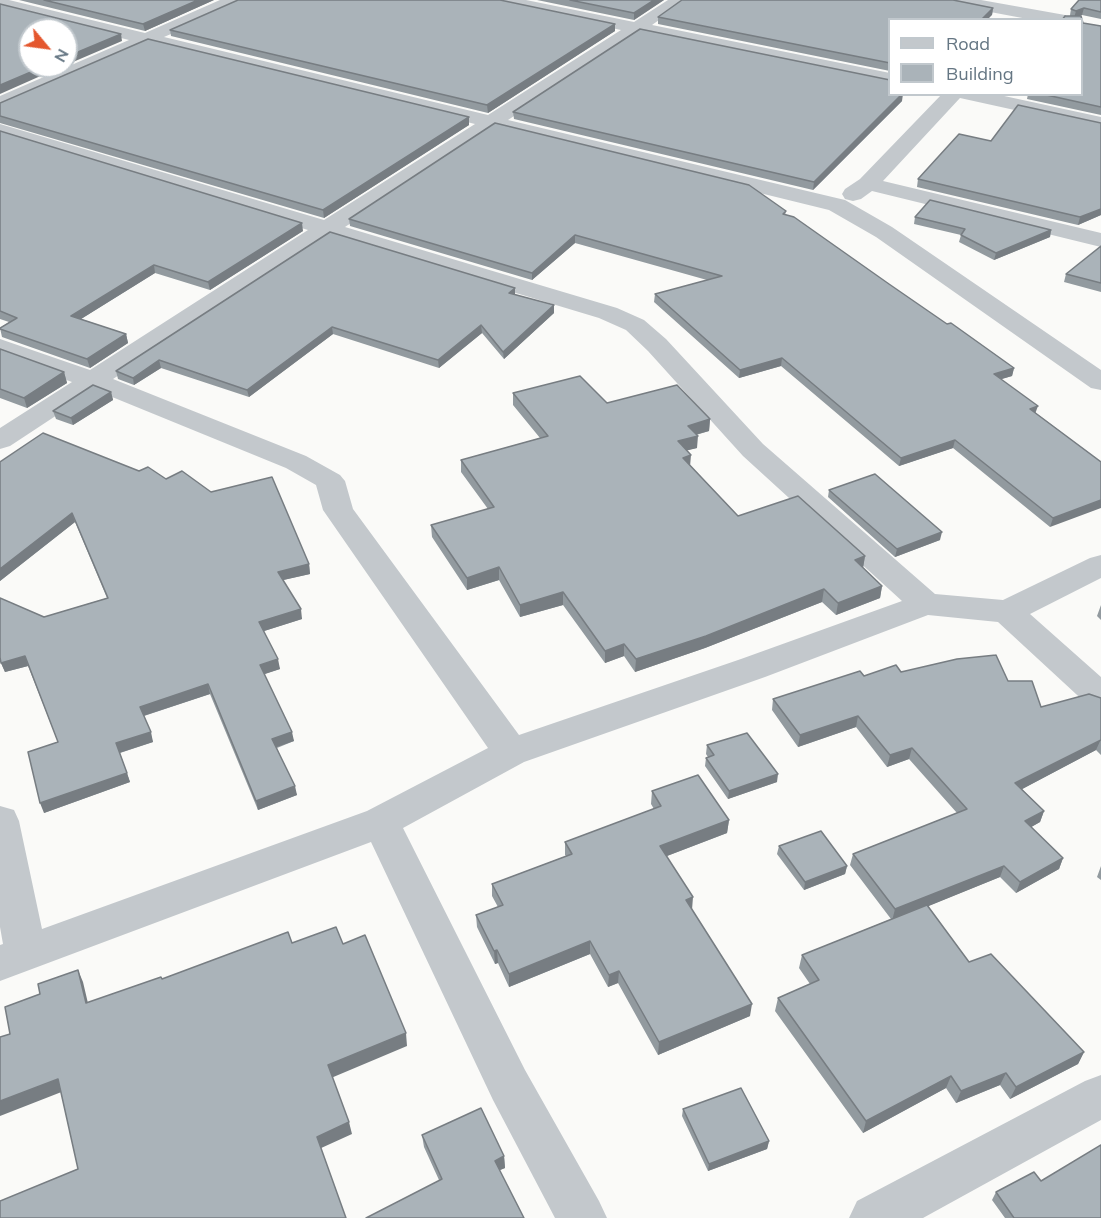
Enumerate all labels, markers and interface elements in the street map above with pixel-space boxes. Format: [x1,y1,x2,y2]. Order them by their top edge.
north arrow [18,18,78,78]
legend [888,18,1083,96]
text: Road [946,32,990,55]
text: N [50,46,74,66]
text: Building [946,62,1014,85]

